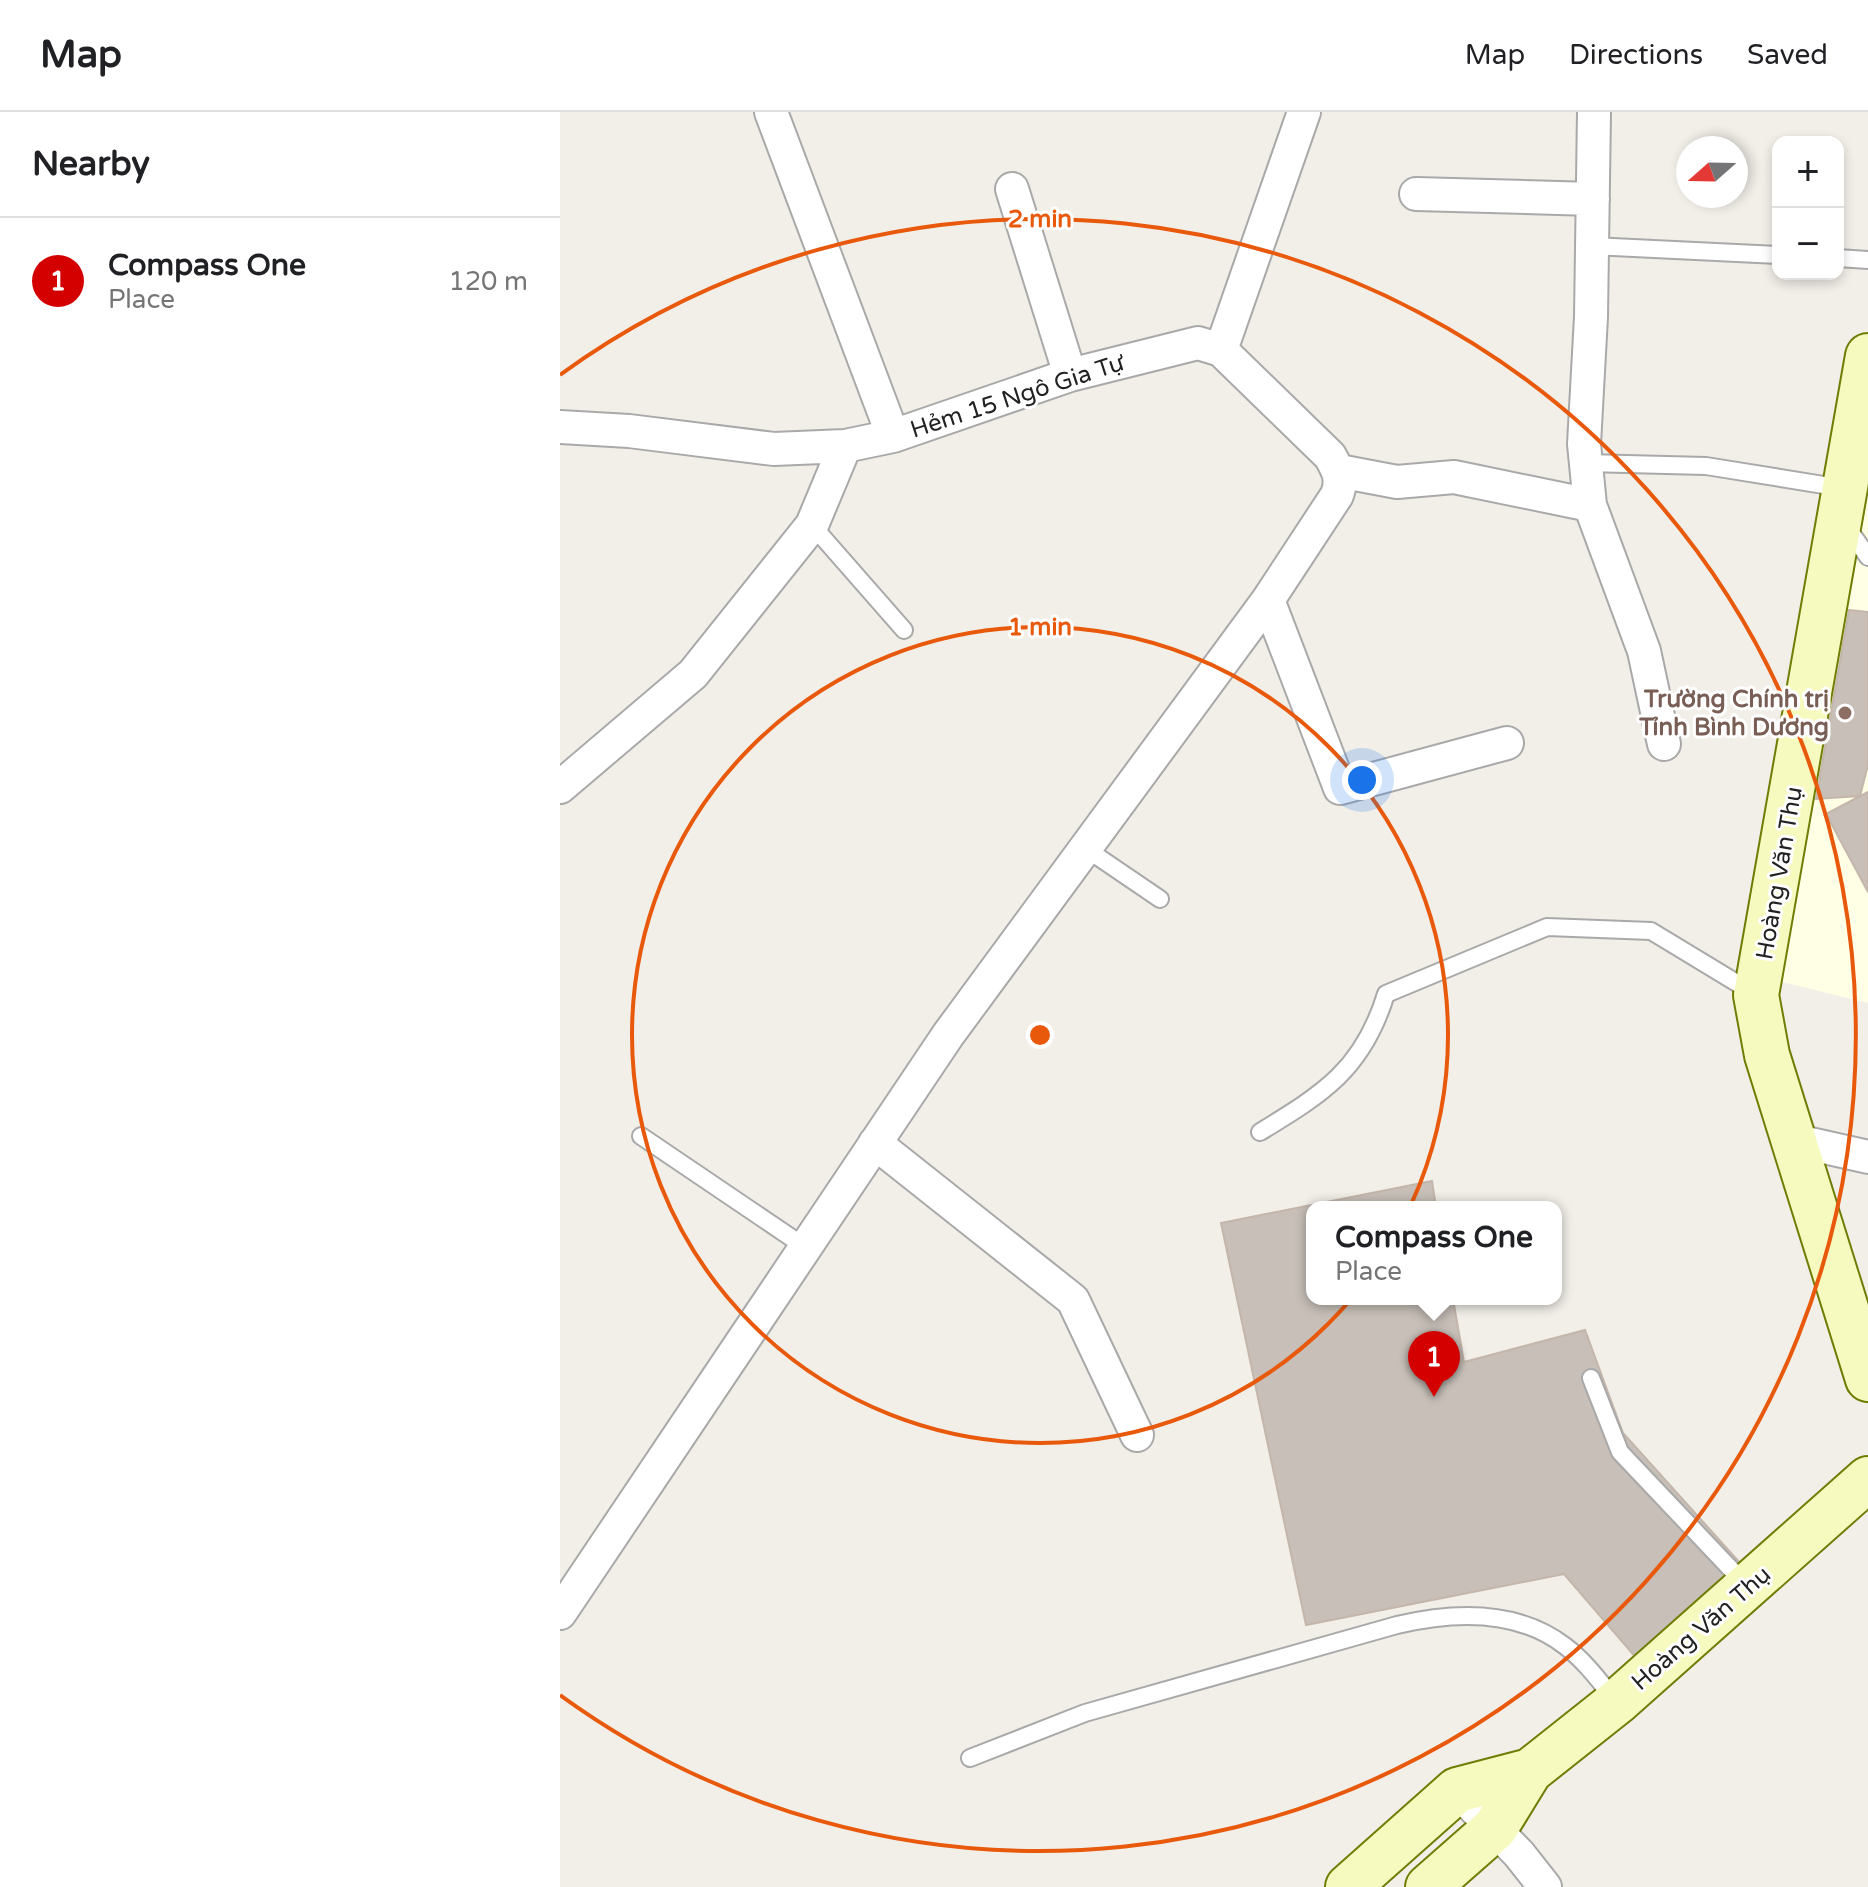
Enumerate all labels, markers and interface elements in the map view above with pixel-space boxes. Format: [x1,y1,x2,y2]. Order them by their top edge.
text: Map [40,32,122,78]
text: Map [1465,38,1525,72]
text: Directions [1569,38,1703,72]
text: Saved [1747,38,1828,72]
north arrow [1676,136,1748,208]
map controls [1772,136,1844,280]
button: + [1772,136,1844,208]
text: Nearby [32,144,150,185]
text: 2 min [1008,205,1072,234]
button: − [1772,208,1844,280]
text: Compass One [108,247,306,284]
text: 1 [50,266,66,297]
text: 120 m [448,266,528,297]
text: Place [108,284,175,315]
street label: Hẻm 15 Ngô Gia Tự [907,348,1130,445]
text: 1 min [1008,613,1072,642]
place label: Trường Chính trị Tỉnh Bình Dương [1638,685,1829,742]
marker: Trường Chính trị Tỉnh Bình Dương [1836,704,1854,722]
your location [1342,760,1382,800]
street label: Hoàng Văn Thụ [1750,784,1809,962]
centre of rings [1026,1021,1054,1049]
popup [1306,1201,1562,1305]
text: Compass One [1335,1219,1533,1256]
text: Place [1335,1256,1402,1287]
pin: 1 [1408,1331,1460,1397]
street label: Hoàng Văn Thụ [1626,1560,1777,1697]

